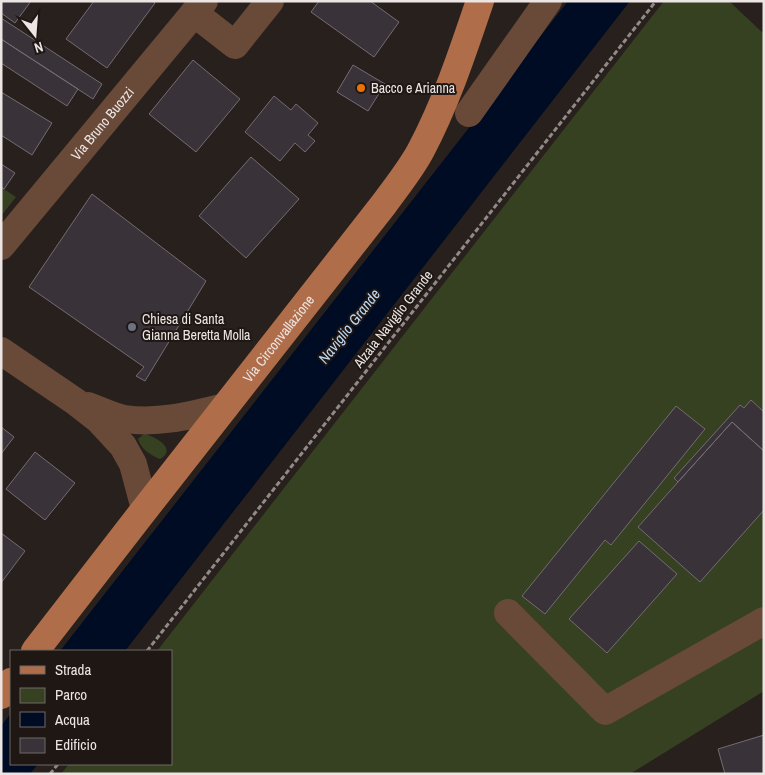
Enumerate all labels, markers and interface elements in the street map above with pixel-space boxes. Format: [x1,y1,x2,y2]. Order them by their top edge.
north arrow [10,10,60,60]
text: N [32,38,45,57]
place label: Bacco e Arianna [371,79,456,97]
marker: Bacco e Arianna [355,82,367,94]
street label: Via Bruno Buozzi [67,83,138,164]
street label: Alzaia Naviglio Grande [350,267,436,371]
water label: Naviglio Grande [314,285,384,367]
street label: Via Circonvallazione [239,291,318,386]
place label: Chiesa di Santa Gianna Beretta Molla [142,310,251,344]
marker: Chiesa di Santa Gianna Beretta Molla [126,321,138,333]
legend [10,650,172,765]
text: Strada [55,659,91,680]
text: Parco [55,684,87,705]
text: Acqua [54,709,90,730]
text: Edificio [55,734,97,755]

